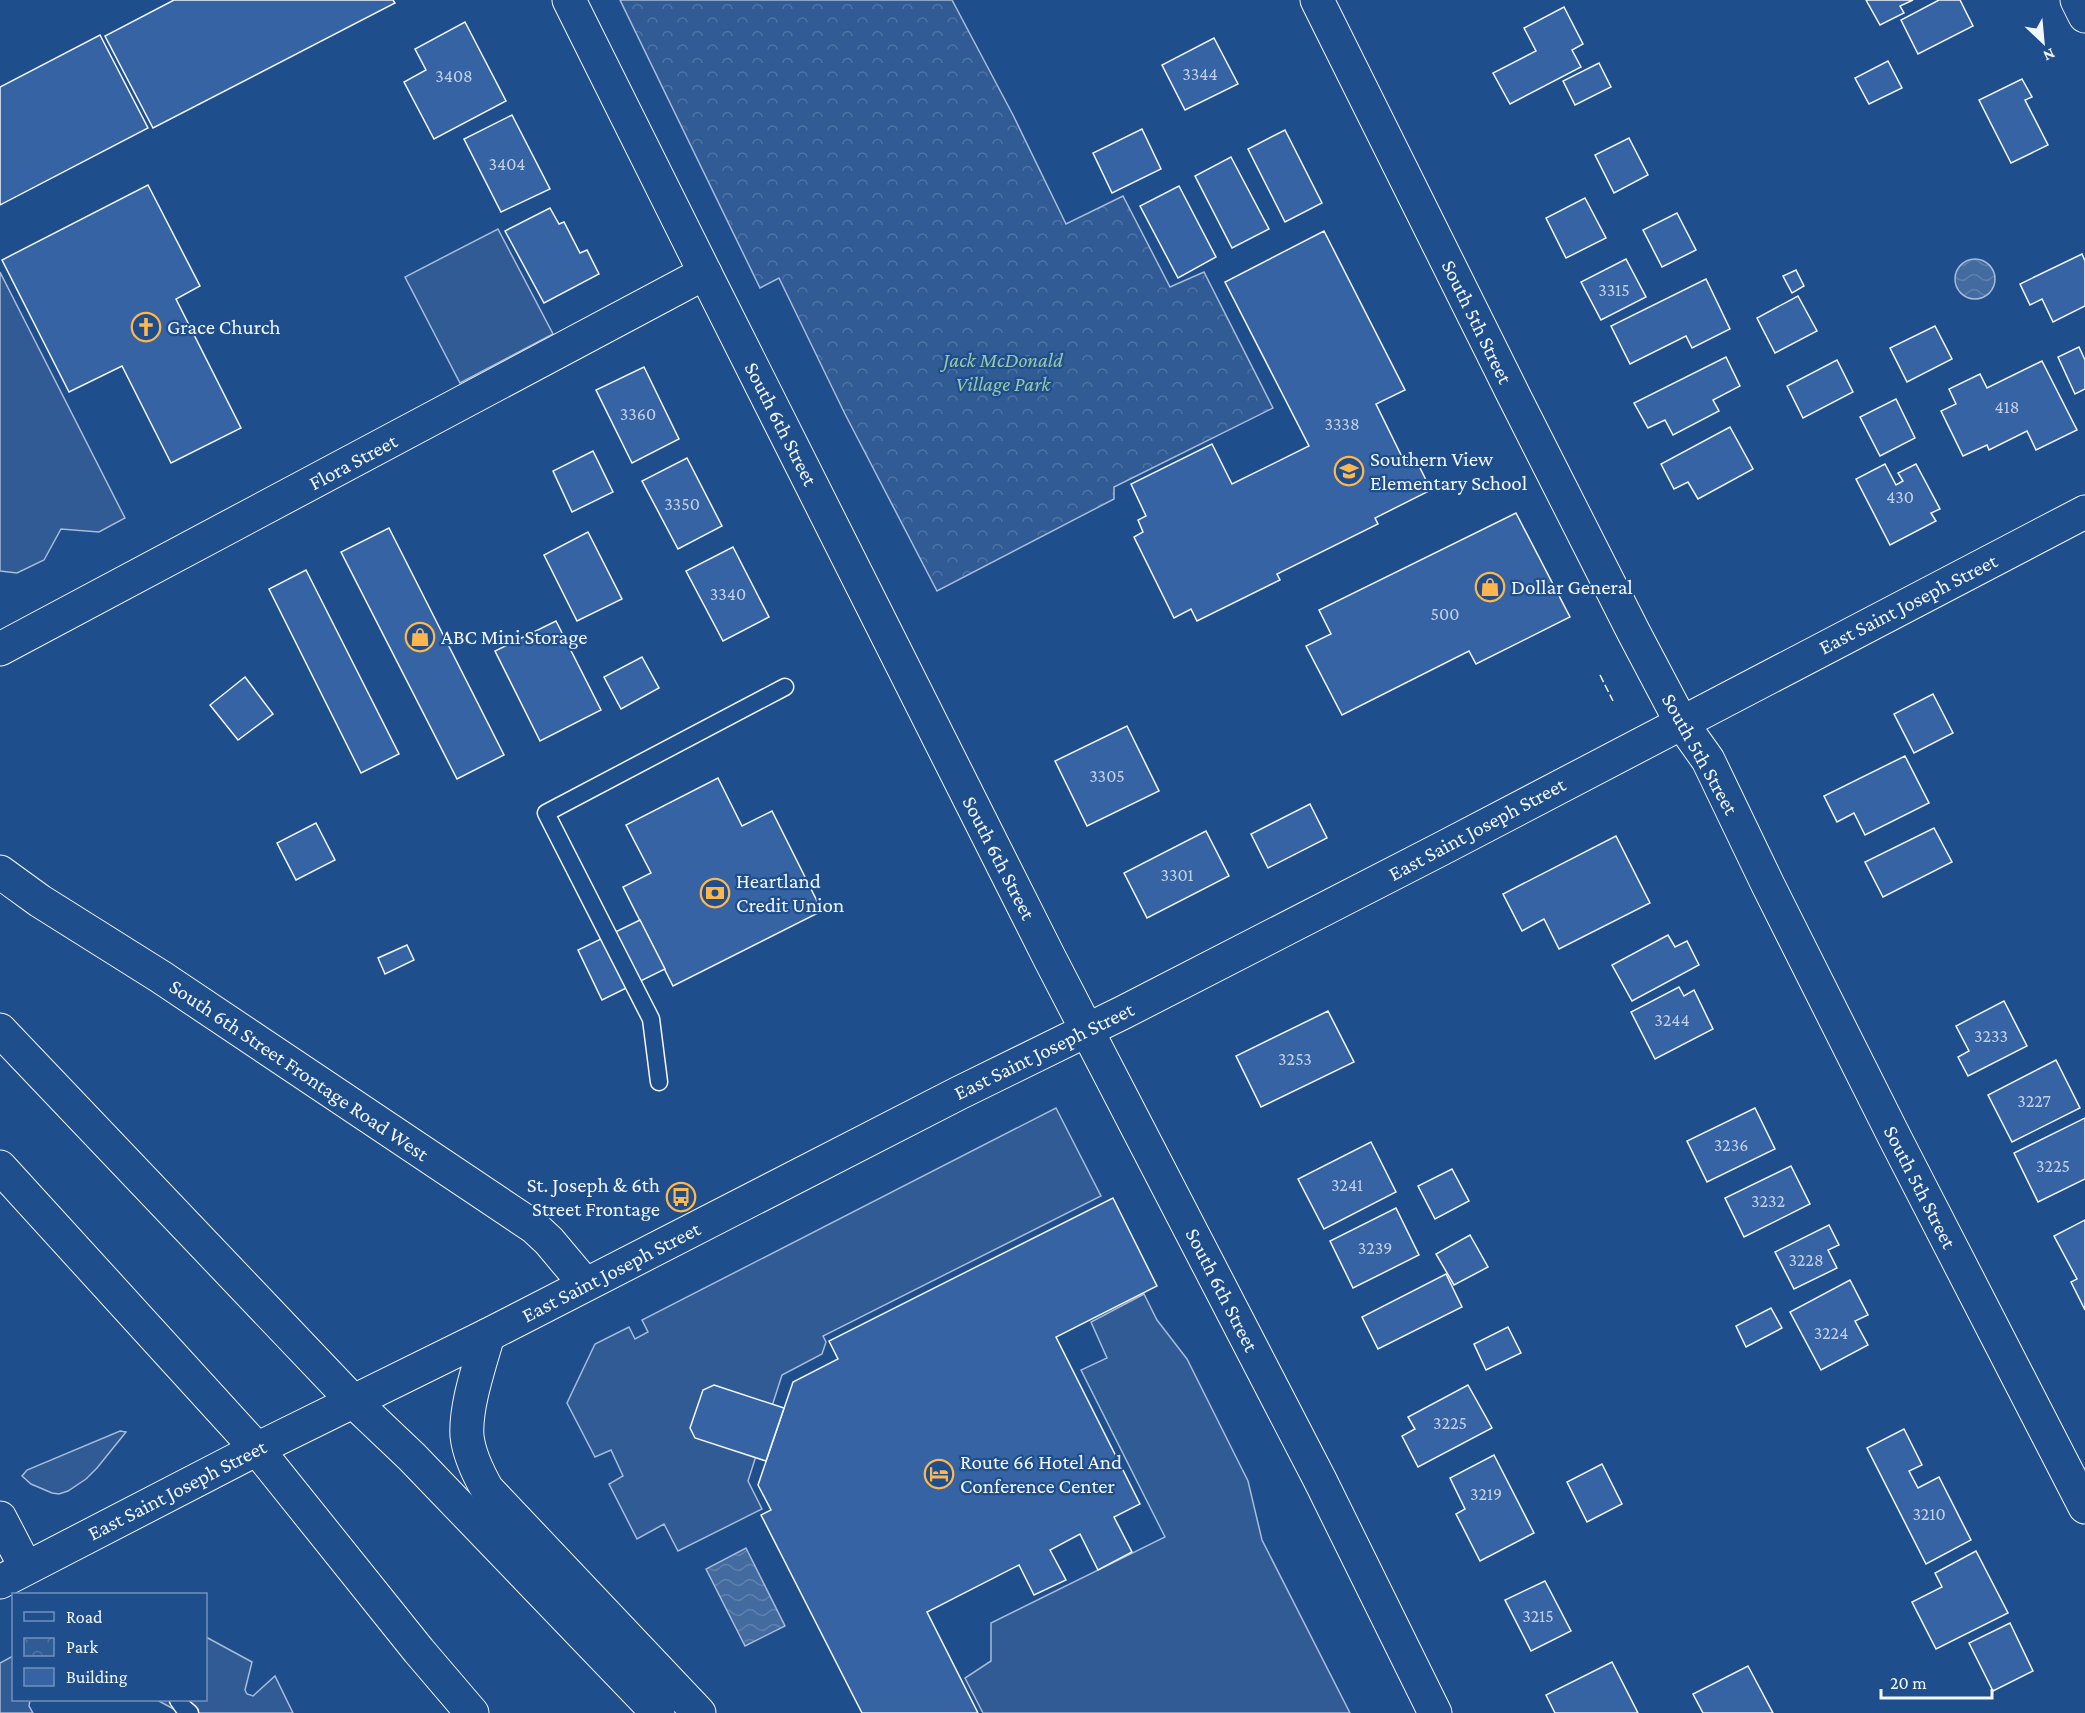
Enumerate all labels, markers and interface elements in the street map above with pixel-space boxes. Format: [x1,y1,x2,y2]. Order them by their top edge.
north arrow [2013,12,2073,72]
text: N [2041,45,2058,65]
house number: 3344 [1182,64,1218,84]
house number: 3408 [435,66,473,86]
house number: 3404 [488,154,526,174]
street label: South 5th Street [1437,256,1518,389]
house number: 3315 [1598,280,1630,300]
church icon: Grace Church [130,311,162,343]
place label: Grace Church [167,315,281,339]
park label: Jack McDonald Village Park [939,348,1064,396]
street label: South 6th Street [740,358,823,491]
house number: 418 [1995,397,2019,417]
house number: 3360 [620,404,656,424]
house number: 3338 [1324,414,1360,434]
street label: Flora Street [305,428,402,495]
place label: Southern View Elementary School [1370,447,1527,495]
school or university icon: Southern View Elementary School [1333,455,1365,487]
house number: 430 [1886,487,1914,507]
house number: 3350 [664,494,700,514]
street label: East Saint Joseph Street [1815,548,2002,659]
shop icon: Dollar General [1474,571,1506,603]
place label: Dollar General [1511,575,1633,599]
house number: 3340 [710,584,746,604]
house number: 500 [1431,604,1459,624]
shop icon: ABC Mini Storage [404,621,436,653]
place label: ABC Mini Storage [441,625,588,649]
street label: South 5th Street [1657,689,1744,820]
house number: 3305 [1089,766,1125,786]
street label: East Saint Joseph Street [1384,772,1571,886]
street label: South 6th Street [958,792,1041,925]
house number: 3301 [1160,865,1194,885]
place label: Heartland Credit Union [736,869,844,917]
bank icon: Heartland Credit Union [699,877,731,909]
street label: South 6th Street Frontage Road West [165,974,434,1166]
street label: East Saint Joseph Street [950,997,1139,1105]
house number: 3244 [1654,1010,1690,1030]
house number: 3233 [1974,1026,2008,1046]
house number: 3253 [1278,1049,1312,1069]
house number: 3227 [2017,1091,2051,1111]
street label: South 5th Street [1879,1122,1962,1253]
house number: 3236 [1714,1135,1748,1155]
house number: 3225 [2036,1156,2070,1176]
place label: St. Joseph & 6th Street Frontage [527,1173,660,1221]
house number: 3241 [1331,1175,1363,1195]
bus stop icon: St. Joseph & 6th Street Frontage [665,1181,697,1213]
house number: 3232 [1751,1191,1785,1211]
street label: East Saint Joseph Street [518,1216,705,1327]
street label: South 6th Street [1181,1224,1264,1357]
house number: 3239 [1358,1238,1392,1258]
house number: 3228 [1788,1250,1824,1270]
house number: 3224 [1814,1323,1848,1343]
house number: 3225 [1433,1413,1467,1433]
street label: East Saint Joseph Street [84,1434,271,1545]
place label: Route 66 Hotel And Conference Center [960,1450,1122,1498]
hotel icon: Route 66 Hotel And Conference Center [923,1458,955,1490]
house number: 3219 [1470,1484,1502,1504]
house number: 3210 [1912,1504,1946,1524]
legend [12,1593,207,1701]
house number: 3215 [1522,1606,1554,1626]
text: Road [66,1607,103,1627]
text: Park [66,1637,98,1657]
scale bar [1881,1662,1992,1700]
text: Building [66,1667,128,1687]
text: 20 m [1890,1673,1927,1693]

